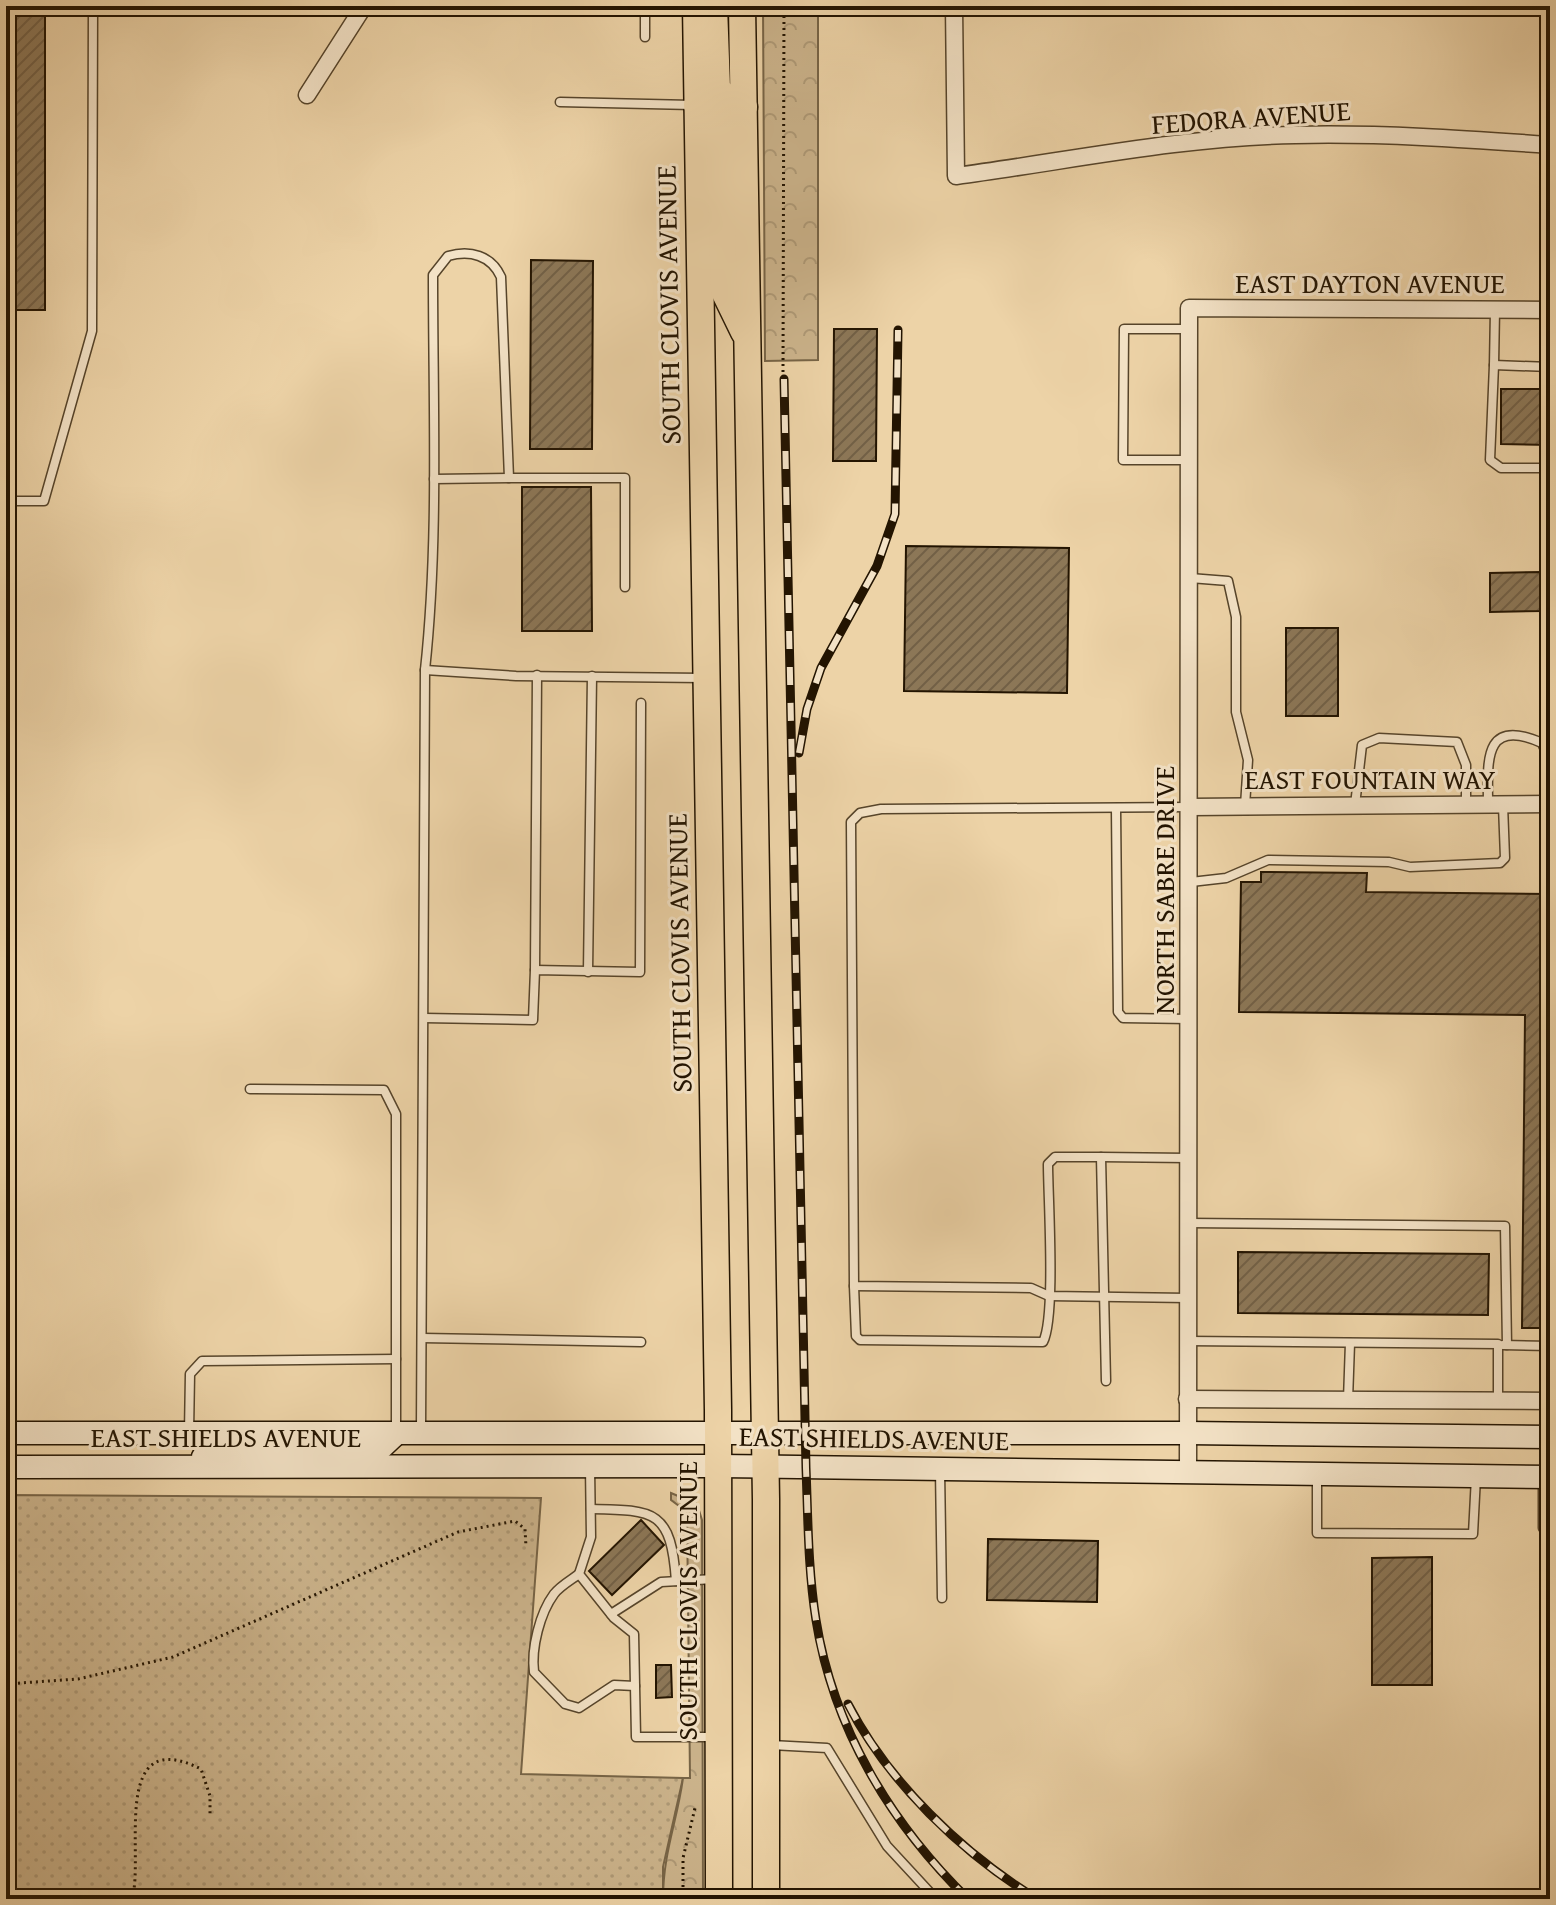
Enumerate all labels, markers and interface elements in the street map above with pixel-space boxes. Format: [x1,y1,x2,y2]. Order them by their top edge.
street label: FEDORA AVENUE [1150,89,1352,144]
street label: SOUTH CLOVIS AVENUE [645,165,690,445]
street label: EAST DAYTON AVENUE [1235,262,1505,303]
street label: EAST FOUNTAIN WAY [1244,758,1496,799]
street label: NORTH SABRE DRIVE [1143,766,1184,1014]
street label: SOUTH CLOVIS AVENUE [656,813,701,1093]
street label: EAST SHIELDS AVENUE [738,1415,1010,1460]
street label: EAST SHIELDS AVENUE [91,1416,361,1457]
street label: SOUTH CLOVIS AVENUE [666,1461,707,1741]

